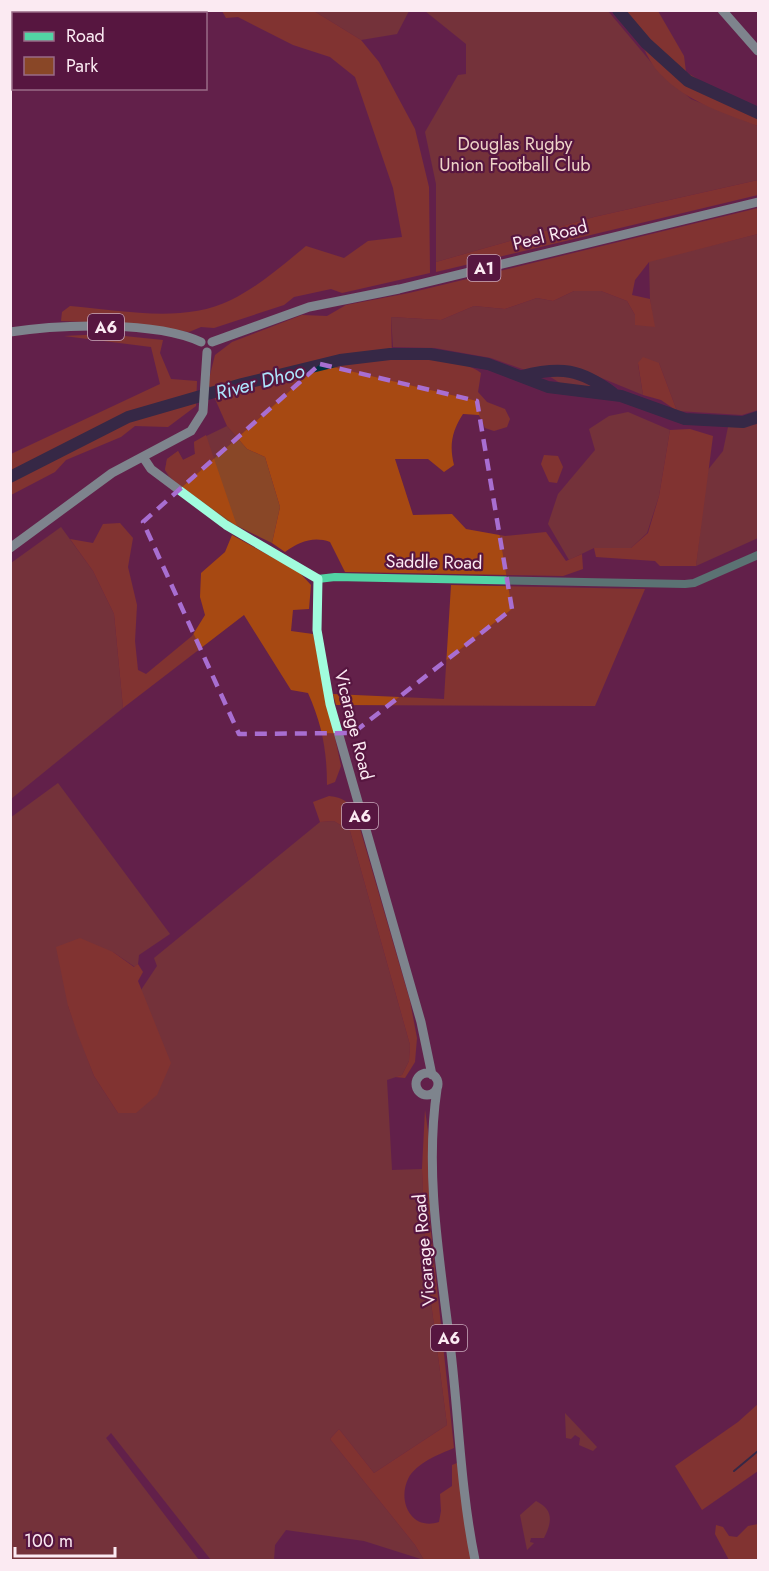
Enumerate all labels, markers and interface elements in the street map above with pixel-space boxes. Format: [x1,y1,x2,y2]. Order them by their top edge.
legend [12,12,207,90]
text: Road [66,23,105,49]
text: Park [66,53,98,79]
park label: Douglas Rugby Union Football Club [439,131,591,178]
street label: Peel Road [510,213,590,257]
road number: A1 [468,255,500,281]
road number: A6 [88,314,124,340]
water label: River Dhoo [212,356,308,408]
street label: Saddle Road [385,548,483,576]
street label: Vicarage Road [328,667,380,783]
road number: A6 [342,803,378,829]
street label: Vicarage Road [406,1193,442,1307]
road number: A6 [431,1325,467,1351]
scale bar [15,1520,116,1558]
text: 100 m [24,1528,73,1554]

